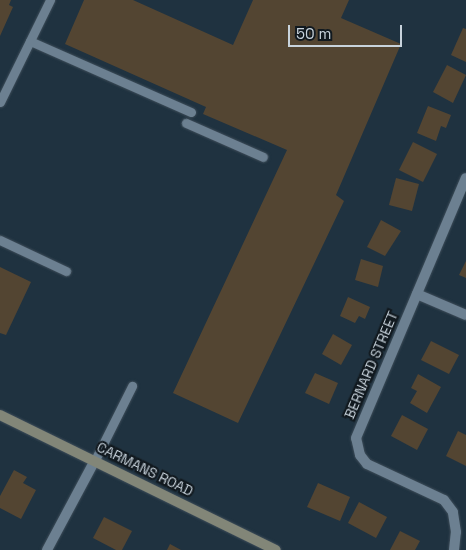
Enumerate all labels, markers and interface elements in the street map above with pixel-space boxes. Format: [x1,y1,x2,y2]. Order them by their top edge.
scale bar [291,15,405,47]
text: 50 m [296,24,331,43]
street label: BERNARD STREET [341,309,401,421]
street label: CARMANS ROAD [94,438,196,500]

